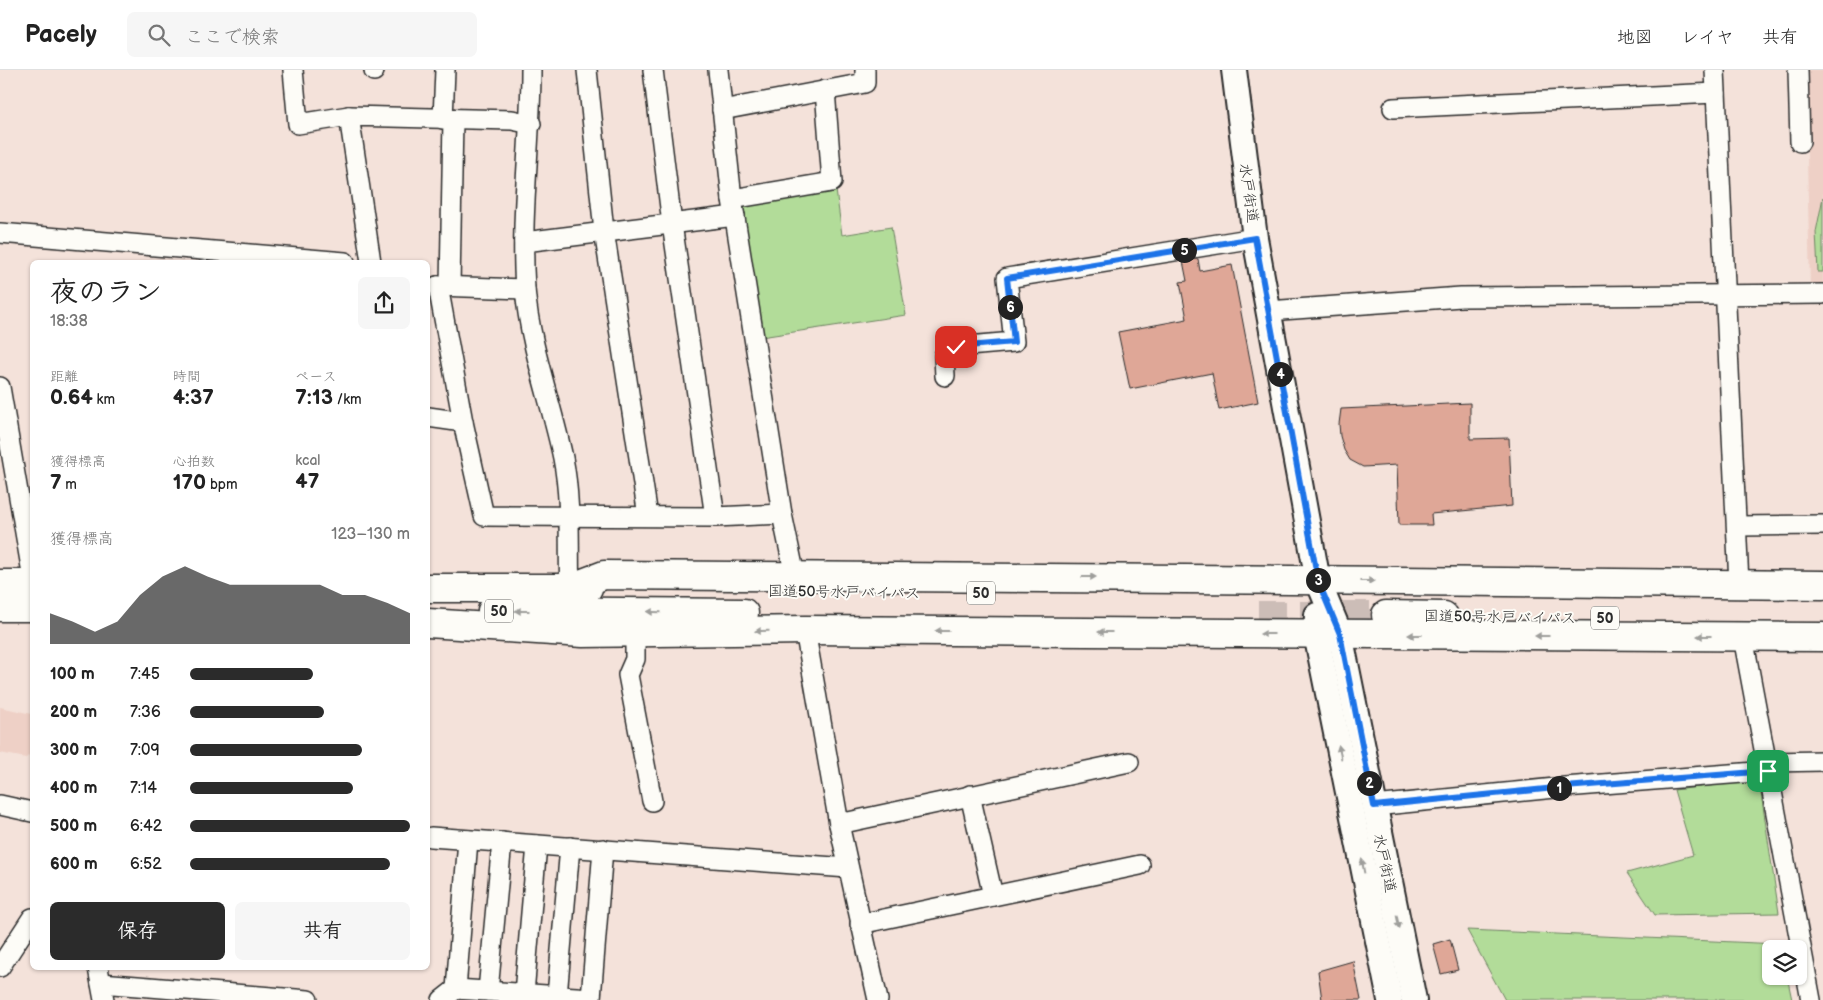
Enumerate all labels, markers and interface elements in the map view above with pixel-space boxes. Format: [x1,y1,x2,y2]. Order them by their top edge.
search box [127,12,477,57]
text: Pacely [25,20,97,49]
icon: search [145,21,173,49]
text: ここで検索 [185,26,280,49]
text: 地図 [1617,27,1653,48]
text: レイヤ [1681,27,1734,48]
text: 共有 [1762,27,1798,48]
street label: 水戸街道 [1235,162,1262,224]
pin: 5 [1172,238,1196,262]
text: 5 [1180,242,1189,259]
text: 夜のラン [50,276,162,309]
button: share [358,277,410,329]
pin: 6 [998,294,1022,320]
text: 6 [1006,299,1015,316]
text: 18:38 [50,312,88,331]
pin [935,326,977,368]
icon: check [942,333,970,361]
pin: 4 [1268,362,1292,386]
text: 4 [1276,366,1285,383]
text: 距離 [50,368,78,385]
text: 時間 [173,368,201,385]
text: ペース [295,368,337,385]
text: 0.64 [50,385,93,410]
text: 4:37 [173,385,214,410]
text: 7:13 [295,385,333,410]
text: km [93,391,115,408]
text: /km [333,391,362,408]
text: kcal [295,452,320,469]
text: 獲得標高 [50,453,106,470]
text: 心拍数 [173,453,215,470]
text: 47 [295,469,319,494]
text: 7 [50,470,62,495]
text: 170 [173,470,206,495]
text: m [62,476,77,493]
text: bpm [206,476,238,493]
text: 123–130 m [331,525,410,544]
text: 獲得標高 [50,530,114,549]
pin: 3 [1306,568,1330,592]
text: 3 [1314,572,1323,589]
one-way arrow [1081,573,1097,581]
one-way arrow [1359,577,1375,585]
street label: 国道50号水戸バイパス [768,582,920,603]
road number: 50 [967,582,995,604]
road number: 50 [485,600,513,622]
road number: 50 [1591,606,1619,630]
one-way arrow [513,607,529,615]
street label: 国道50号水戸バイパス [1424,607,1576,628]
one-way arrow [646,608,662,616]
one-way arrow [754,627,770,635]
one-way arrow [934,627,950,635]
one-way arrow [1096,628,1112,636]
one-way arrow [1259,630,1275,638]
one-way arrow [1406,631,1422,639]
one-way arrow [1534,632,1550,640]
one-way arrow [1696,632,1712,640]
text: 100 m [50,665,95,684]
text: 7:45 [130,665,160,684]
text: 200 m [50,703,97,722]
text: 7:36 [130,703,161,722]
text: 300 m [50,741,97,760]
text: 7:09 [130,741,160,760]
one-way arrow [1336,744,1344,760]
pin [1747,750,1789,792]
icon: arrive [1754,757,1782,785]
pin: 2 [1356,770,1382,796]
text: 2 [1365,775,1374,792]
pin: 1 [1546,776,1572,800]
text: 400 m [50,779,97,798]
text: 7:14 [130,779,157,798]
text: 1 [1557,780,1562,797]
text: 500 m [50,817,97,836]
text: 6:42 [130,817,162,836]
street label: 水戸街道 [1369,832,1400,894]
text: 600 m [50,855,98,874]
text: 6:52 [130,855,162,874]
one-way arrow [1359,858,1367,874]
button: 保存 [50,902,225,960]
button: 共有 [235,902,410,960]
one-way arrow [1394,915,1402,931]
map controls [1762,940,1807,985]
button: layers [1762,940,1807,985]

